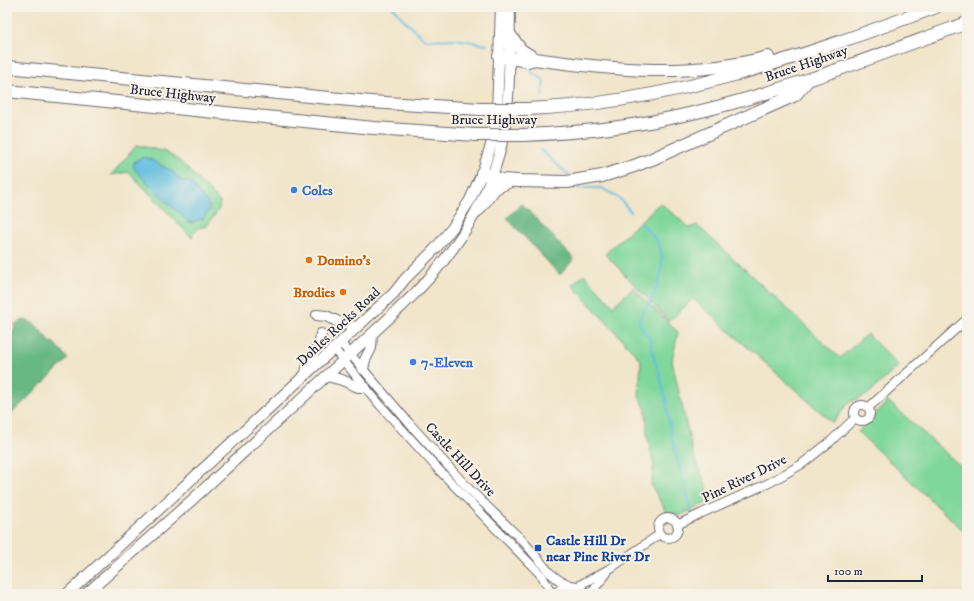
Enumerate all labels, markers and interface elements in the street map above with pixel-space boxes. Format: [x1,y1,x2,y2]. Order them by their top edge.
street label: Bruce Highway [763,41,850,87]
street label: Bruce Highway [129,81,217,108]
street label: Bruce Highway [451,111,538,129]
place label: Coles [302,182,333,200]
marker: Coles [289,185,299,195]
place label: Domino's [317,252,371,270]
marker: Domino's [304,255,314,265]
street label: Dohles Rocks Road [293,283,384,370]
place label: Brodies [293,284,335,302]
marker: Brodies [338,287,348,297]
place label: 7-Eleven [421,354,474,372]
marker: 7-Eleven [408,357,418,367]
street label: Castle Hill Drive [421,419,499,501]
street label: Pine River Drive [699,451,790,507]
place label: Castle Hill Dr near Pine River Dr [546,532,651,566]
marker: Castle Hill Dr near Pine River Dr [533,543,543,553]
scale bar [828,557,922,583]
text: 100 m [834,564,863,579]

